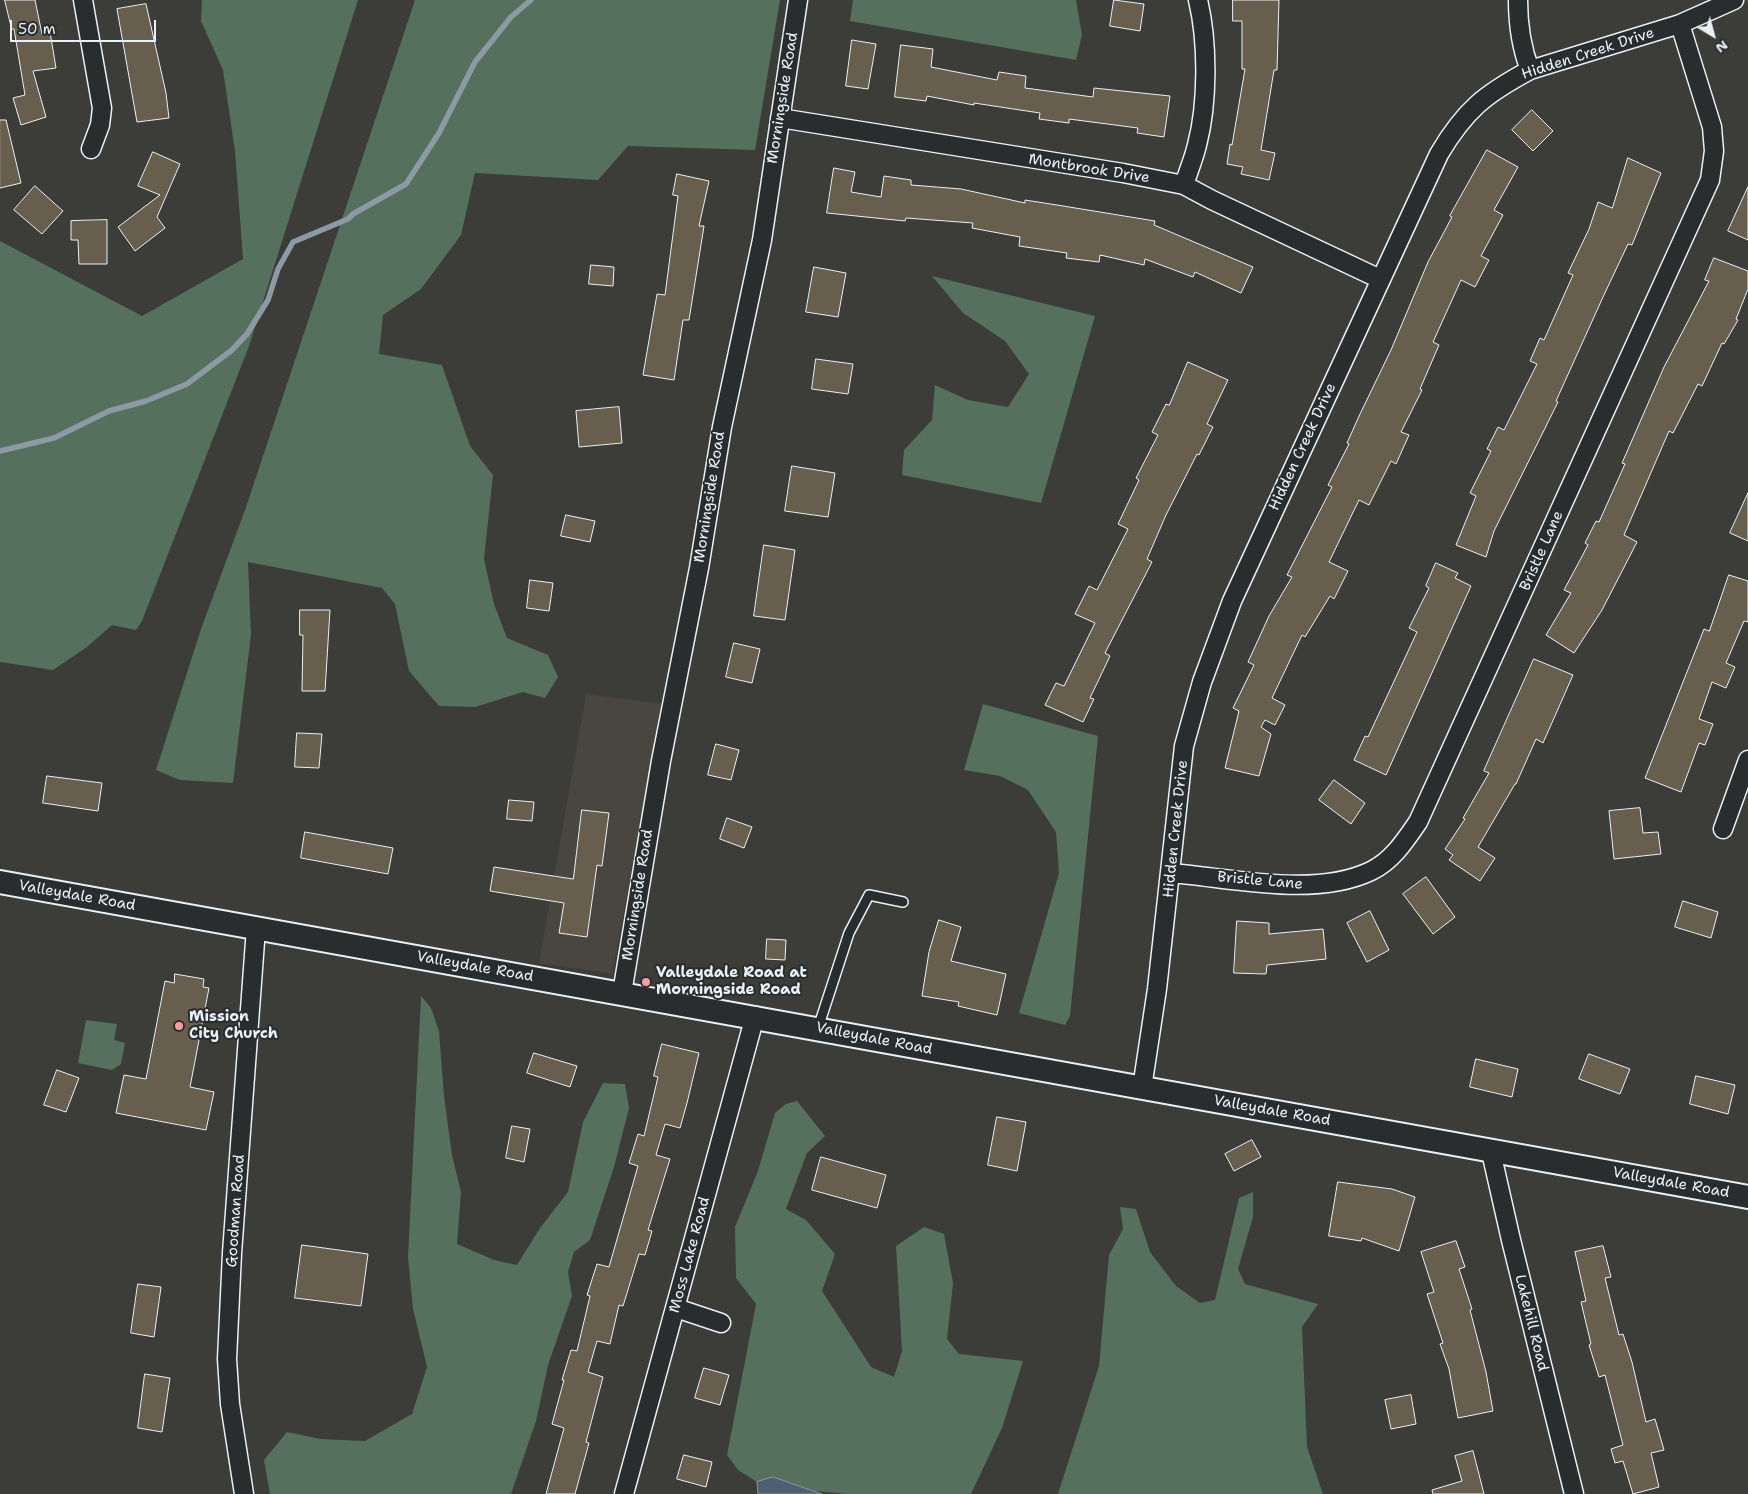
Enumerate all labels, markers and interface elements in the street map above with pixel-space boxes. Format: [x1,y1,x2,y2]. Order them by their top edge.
scale bar [12,10,159,42]
north arrow [1688,10,1738,60]
text: 50 m [18,19,56,39]
street label: Hidden Creek Drive [1519,24,1657,84]
street label: Morningside Road [764,31,802,165]
text: N [1712,36,1732,58]
street label: Montbrook Drive [1027,151,1151,187]
street label: Hidden Creek Drive [1266,380,1340,514]
street label: Morningside Road [691,430,729,564]
street label: Bristle Lane [1516,508,1568,594]
street label: Hidden Creek Drive [1160,759,1192,899]
street label: Morningside Road [619,828,657,962]
street label: Bristle Lane [1216,868,1304,894]
street label: Valleydale Road [17,877,137,915]
street label: Valleydale Road [415,948,535,986]
place label: Valleydale Road at Morningside Road [656,964,807,999]
marker: Valleydale Road at Morningside Road [640,976,652,988]
place label: Mission City Church [189,1008,278,1043]
street label: Valleydale Road [814,1019,934,1059]
marker: Mission City Church [173,1020,185,1032]
street label: Valleydale Road [1212,1092,1332,1130]
street label: Goodman Road [223,1154,249,1268]
street label: Valleydale Road [1611,1164,1731,1202]
street label: Moss Lake Road [666,1195,714,1315]
street label: Lakehill Road [1510,1273,1552,1373]

